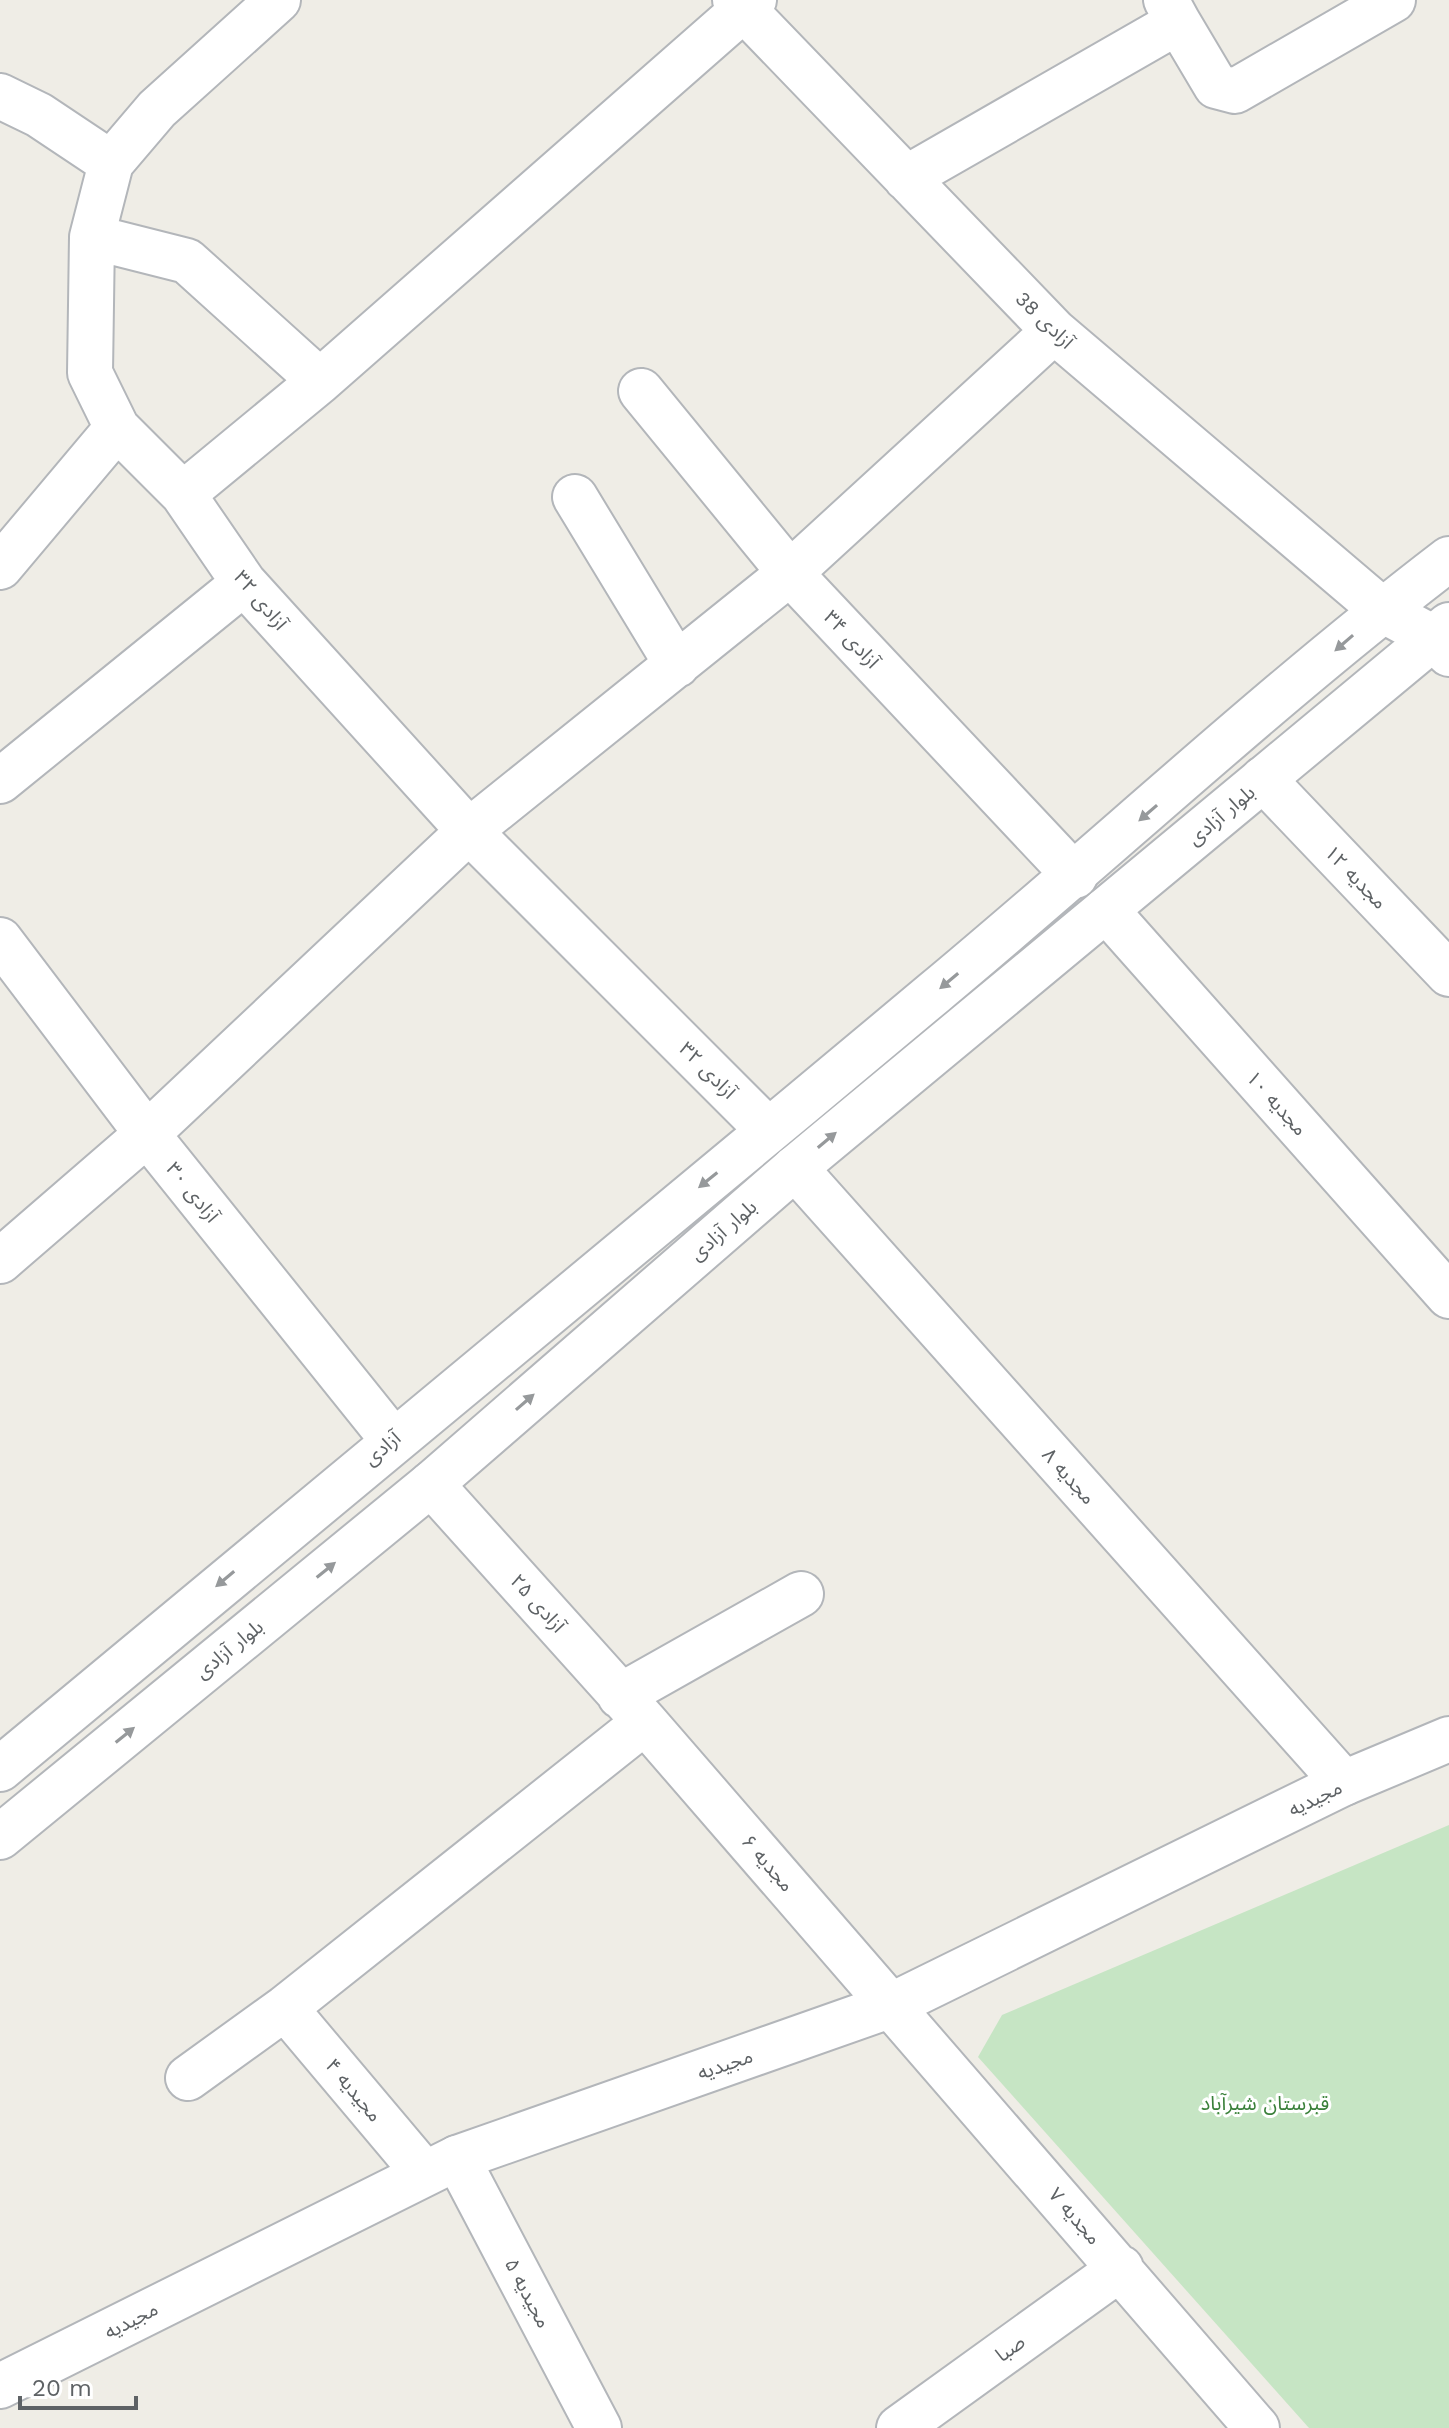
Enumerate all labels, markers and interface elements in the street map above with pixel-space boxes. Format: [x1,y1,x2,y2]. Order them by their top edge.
street label: آزادی 38 [1011,286,1080,354]
street label: آزادی ۳۲ [229,565,294,636]
street label: آزادی ۳۴ [819,605,886,674]
one-way arrow [1335,634,1355,651]
street label: بلوار آزادی [1182,780,1260,850]
one-way arrow [1138,804,1158,821]
street label: مجدیه ۱۲ [1320,840,1392,914]
one-way arrow [940,972,960,989]
street label: آزادی ۳۲ [674,1036,742,1104]
street label: مجدیه ۱۰ [1242,1066,1312,1140]
one-way arrow [817,1132,837,1149]
street label: آزادی ۳۰ [161,1157,225,1228]
one-way arrow [698,1171,718,1188]
street label: بلوار آزادی [685,1194,761,1266]
one-way arrow [516,1394,535,1412]
street label: آزادی [359,1425,406,1470]
street label: مجدیه ۸ [1037,1443,1101,1509]
one-way arrow [316,1562,336,1579]
street label: آزادی ۲۵ [505,1569,571,1638]
one-way arrow [215,1570,235,1587]
street label: بلوار آزادی [190,1614,268,1684]
one-way arrow [115,1727,135,1744]
street label: مجیدیه [1284,1775,1346,1821]
street label: مجدیه ۶ [737,1830,799,1896]
street label: مجیدیه [694,2043,756,2085]
street label: مجیدیه ۴ [321,2053,387,2127]
park label: قبرستان شیرآباد [1201,2091,1329,2115]
street label: مجدیه ۷ [1044,2183,1106,2249]
street label: مجیدیه ۵ [500,2254,556,2332]
street label: مجیدیه [100,2296,162,2344]
street label: صبا [991,2329,1029,2367]
scale bar [20,2360,136,2410]
text: 20 m [32,2374,92,2402]

